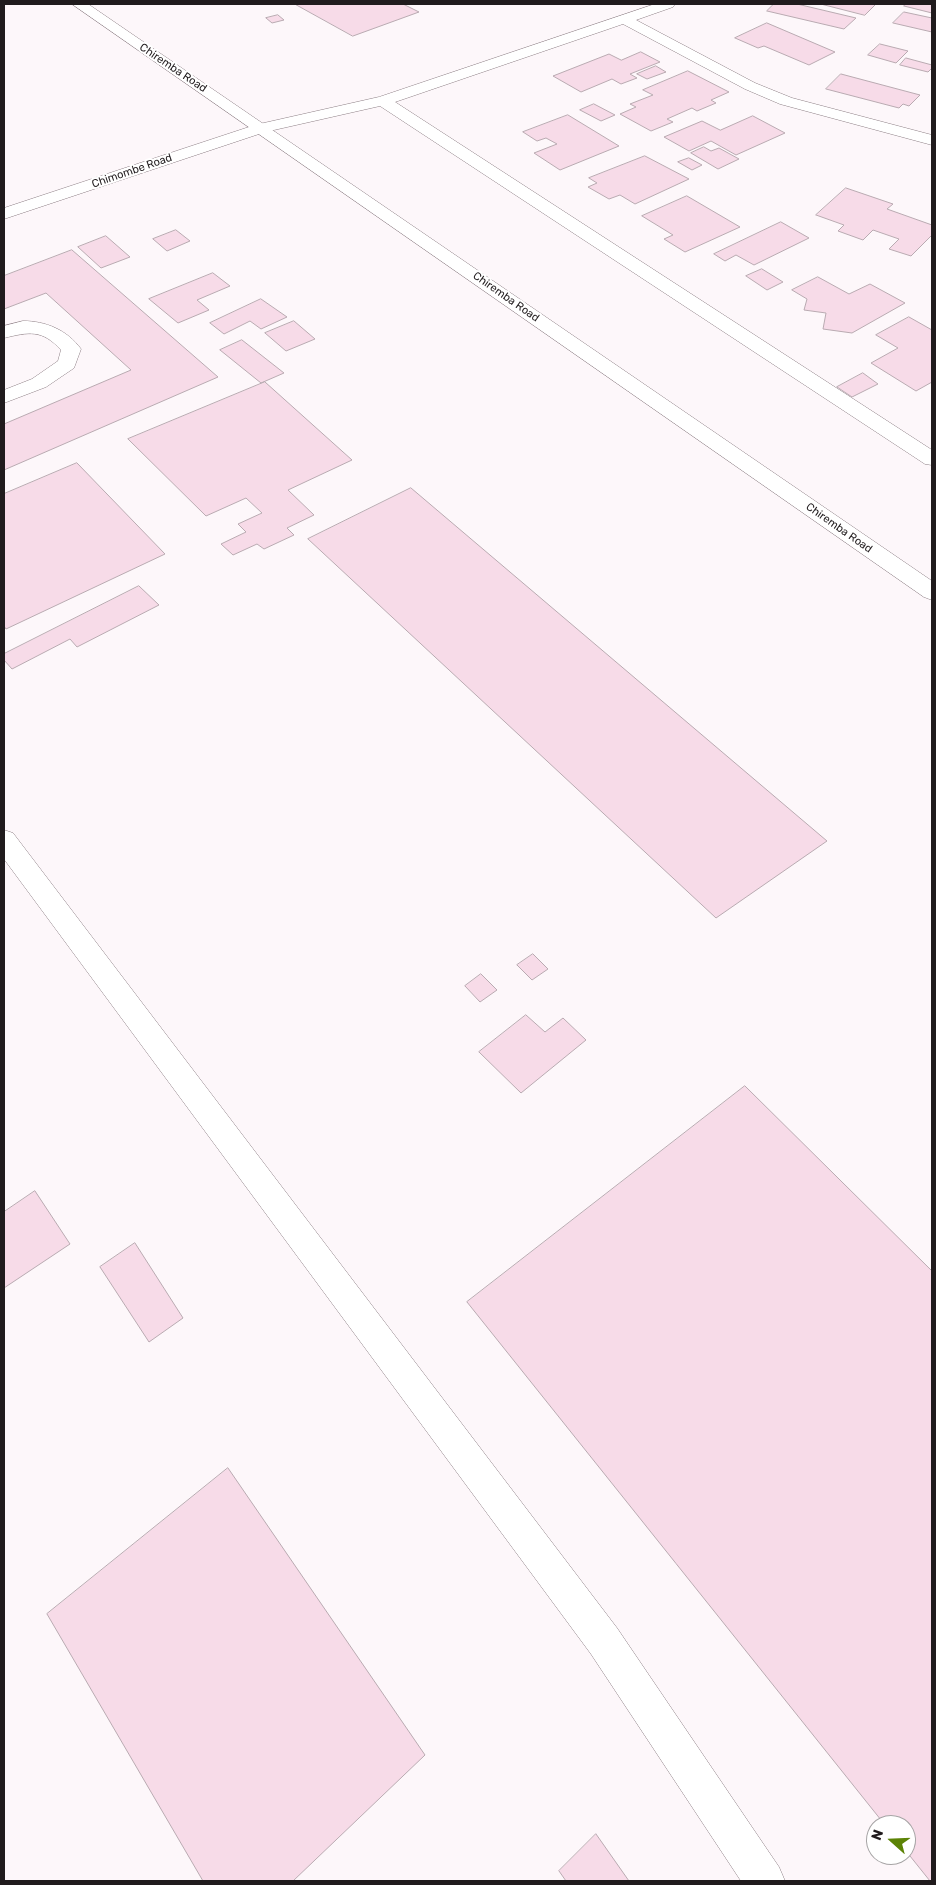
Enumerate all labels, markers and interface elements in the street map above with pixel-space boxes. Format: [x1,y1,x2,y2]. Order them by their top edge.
street label: Chiremba Road [137,41,209,95]
street label: Chimombe Road [90,151,174,191]
street label: Chiremba Road [470,269,542,325]
street label: Chiremba Road [803,500,875,556]
north arrow [866,1815,916,1865]
text: N [868,1827,887,1843]

